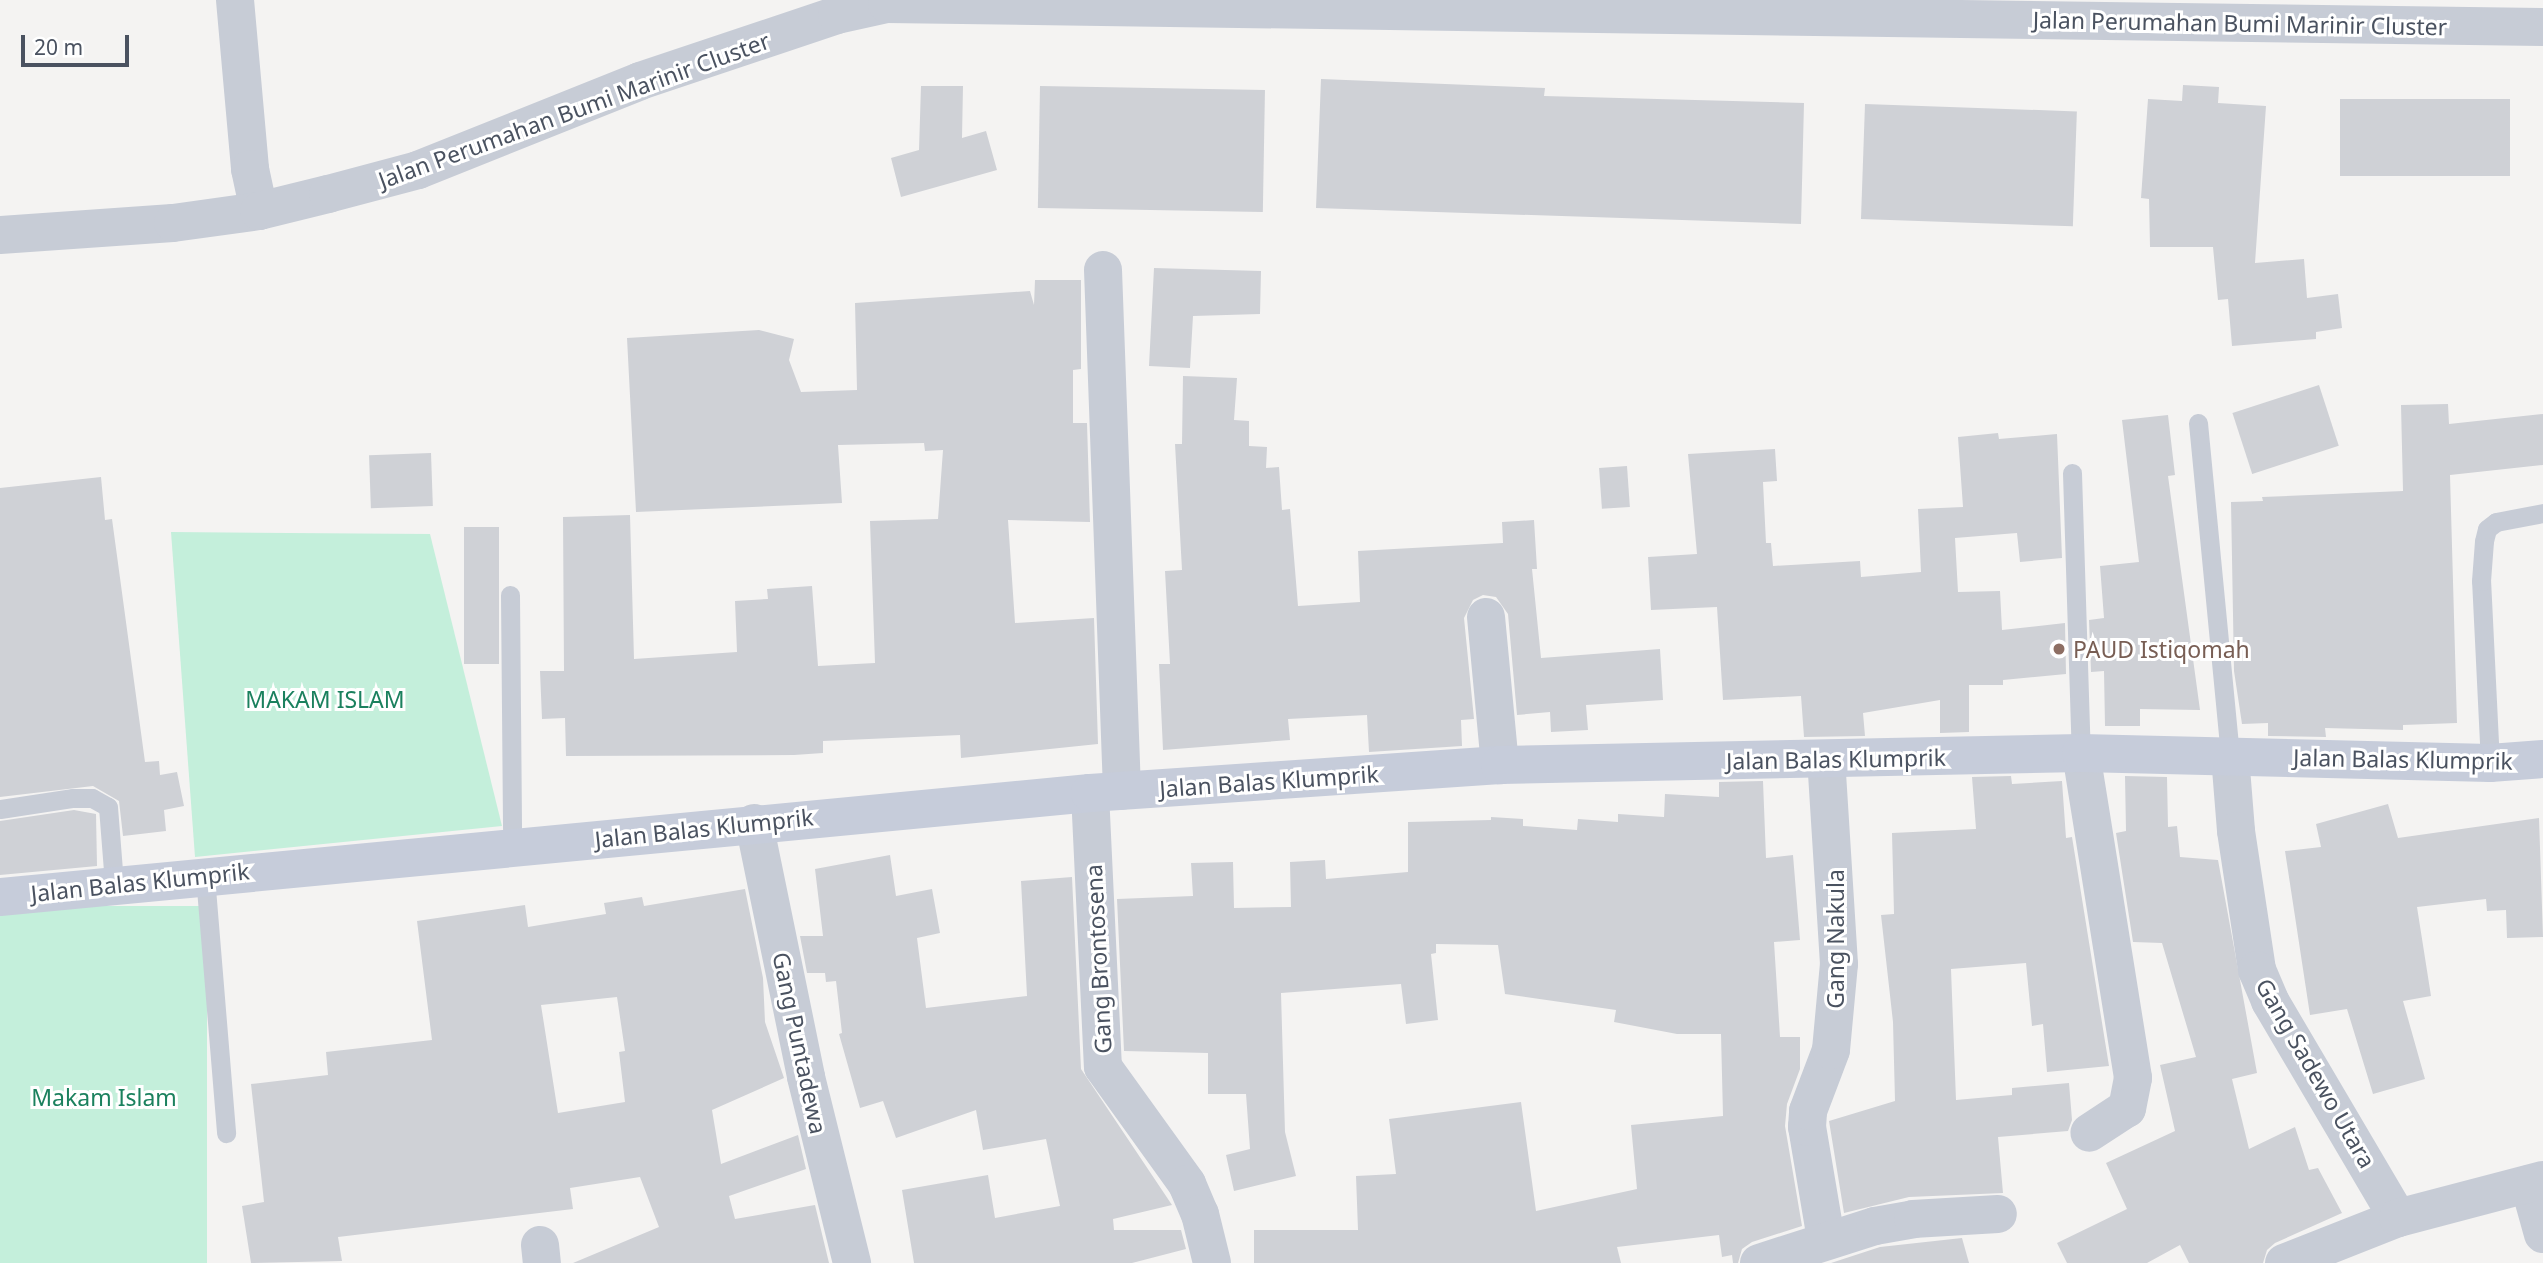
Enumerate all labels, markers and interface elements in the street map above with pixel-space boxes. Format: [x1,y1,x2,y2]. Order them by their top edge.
street label: Jalan Perumahan Bumi Marinir Cluster [2033,6,2447,40]
scale bar [24,21,133,65]
street label: Jalan Perumahan Bumi Marinir Cluster [375,26,773,194]
text: 20 m [34,33,83,61]
place label: PAUD Istiqomah [2073,635,2250,663]
marker: PAUD Istiqomah [2051,641,2067,657]
park label: MAKAM ISLAM [245,685,405,713]
street label: Jalan Balas Klumprik [1726,743,1946,775]
street label: Jalan Balas Klumprik [2293,743,2513,775]
street label: Jalan Balas Klumprik [1158,760,1380,802]
street label: Jalan Balas Klumprik [593,803,815,853]
street label: Jalan Balas Klumprik [29,857,251,907]
street label: Gang Brontosena [1079,864,1117,1054]
street label: Gang Nakula [1821,869,1849,1009]
street label: Gang Puntadewa [767,950,833,1136]
street label: Gang Sadewo Utara [2251,973,2381,1173]
park label: Makam Islam [31,1083,177,1111]

